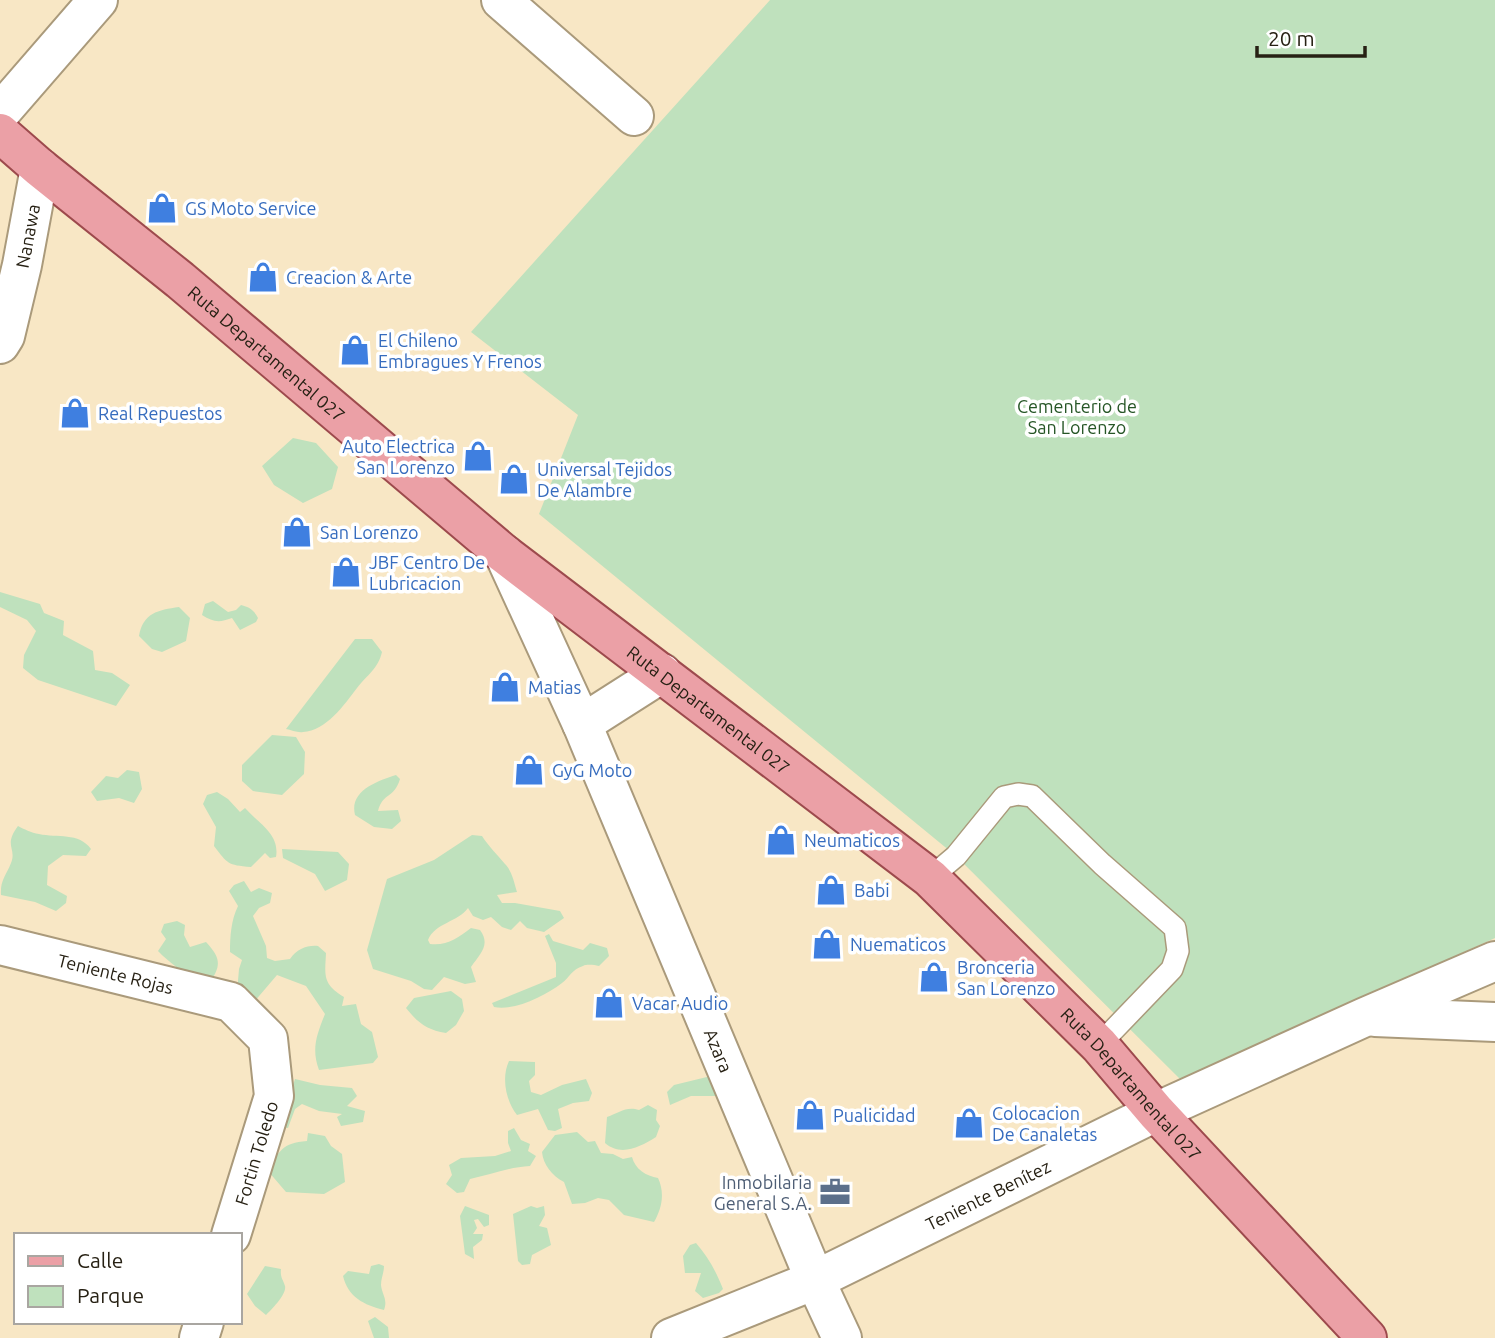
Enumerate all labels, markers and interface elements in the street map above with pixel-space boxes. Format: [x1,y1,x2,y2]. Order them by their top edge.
scale bar [1257,14,1366,58]
text: 20 m [1268,26,1315,50]
shop icon: GS Moto Service [145,191,179,225]
place label: GS Moto Service [185,198,316,218]
street label: Nanawa [12,202,43,270]
shop icon: Creacion & Arte [246,260,280,294]
place label: Creacion & Arte [286,267,412,287]
street label: Ruta Departamental 027 [184,281,349,425]
place label: El Chileno Embragues Y Frenos [378,330,542,371]
shop icon: El Chileno Embragues Y Frenos [338,333,372,367]
shop icon: Real Repuestos [58,396,92,430]
park label: Cementerio de San Lorenzo [1017,396,1137,437]
place label: Real Repuestos [98,403,222,423]
place label: Auto Electrica San Lorenzo [342,436,455,477]
shop icon: Auto Electrica San Lorenzo [461,439,495,473]
place label: Universal Tejidos De Alambre [537,459,672,500]
shop icon: Universal Tejidos De Alambre [497,462,531,496]
shop icon: San Lorenzo [280,515,314,549]
place label: San Lorenzo [320,522,418,542]
place label: JBF Centro De Lubricacion [369,552,485,593]
shop icon: JBF Centro De Lubricacion [329,555,363,589]
street label: Ruta Departamental 027 [624,642,794,778]
shop icon: Matias [488,670,522,704]
place label: Matias [528,677,582,697]
shop icon: GyG Moto [512,753,546,787]
place label: GyG Moto [552,760,632,780]
shop icon: Neumaticos [764,823,798,857]
place label: Neumaticos [804,830,900,850]
shop icon: Babi [814,873,848,907]
place label: Babi [854,880,890,900]
shop icon: Nuematicos [810,927,844,961]
place label: Nuematicos [850,934,946,954]
street label: Teniente Rojas [56,950,176,997]
place label: Bronceria San Lorenzo [957,957,1055,998]
shop icon: Bronceria San Lorenzo [917,960,951,994]
shop icon: Vacar Audio [592,986,626,1020]
place label: Vacar Audio [632,993,728,1013]
street label: Ruta Departamental 027 [1057,1003,1206,1164]
street label: Azara [701,1026,737,1075]
street label: Fortin Toledo [231,1098,281,1208]
shop icon: Pualicidad [793,1098,827,1132]
place label: Colocacion De Canaletas [992,1103,1098,1144]
place label: Pualicidad [833,1105,915,1125]
shop icon: Colocacion De Canaletas [952,1106,986,1140]
street label: Teniente Benítez [922,1156,1053,1234]
place label: Inmobilaria General S.A. [714,1172,812,1213]
office icon: Inmobilaria General S.A. [818,1175,852,1209]
legend [14,1233,242,1324]
text: Calle [77,1248,123,1272]
text: Parque [77,1283,144,1307]

